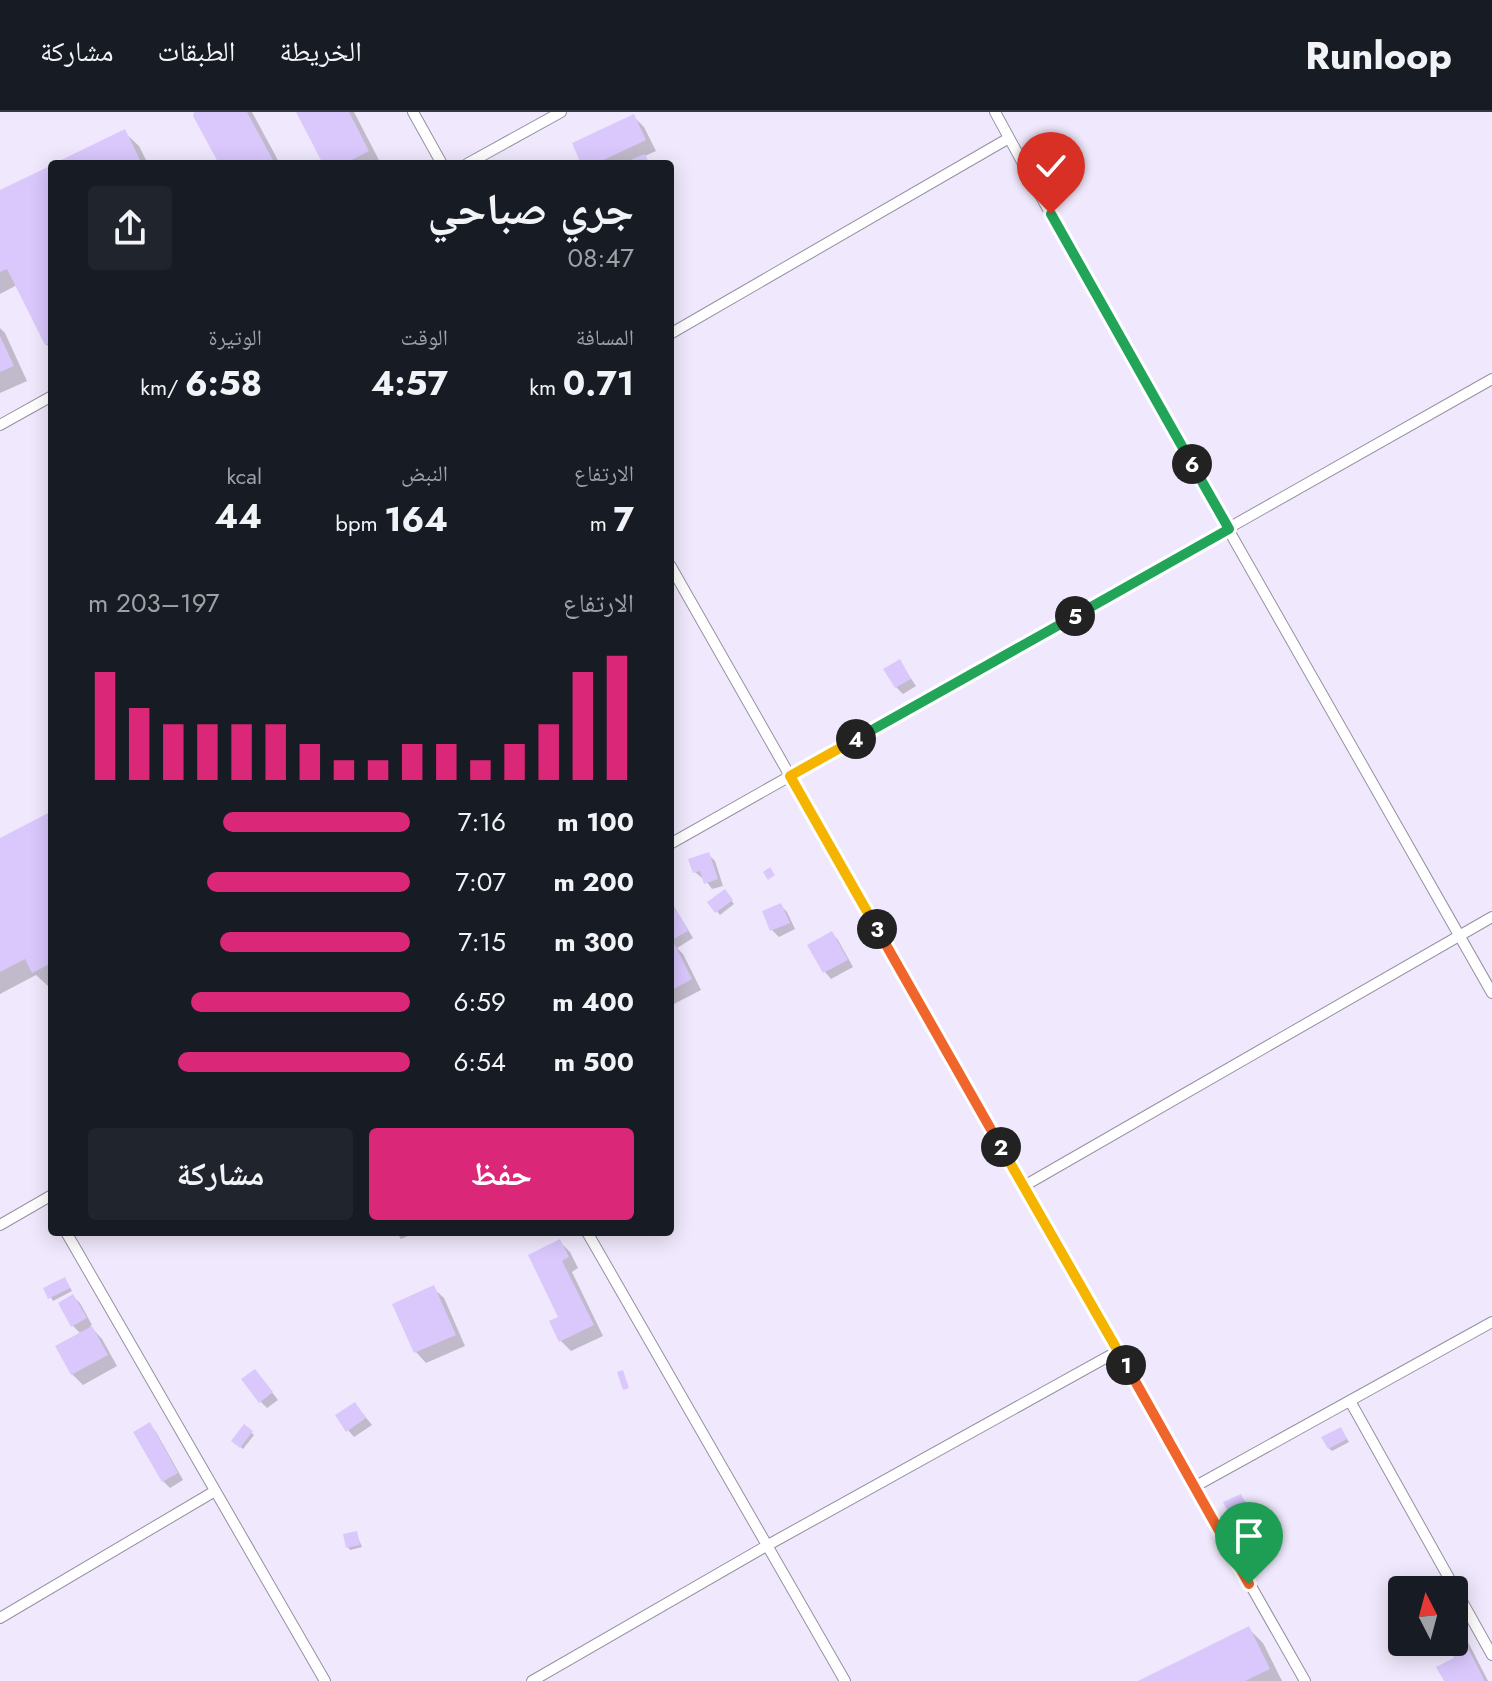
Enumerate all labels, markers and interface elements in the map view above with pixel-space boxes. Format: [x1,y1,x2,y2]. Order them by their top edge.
text: Runloop [1305,28,1452,83]
text: مشاركة [40,31,114,72]
text: الطبقات [158,31,235,72]
text: الخريطة [279,31,362,72]
pin [1017,132,1085,214]
icon: check [1029,144,1073,188]
text: جري صباحي [427,177,634,241]
button: share [88,186,172,270]
text: 08:47 [568,239,634,277]
text: الوتيرة [208,321,262,353]
text: الوقت [401,321,448,353]
text: المسافة [576,321,634,353]
text: 6:58 [185,359,262,408]
text: 4:57 [371,359,448,408]
text: 0.71 [563,359,634,408]
text: /km [140,371,185,403]
text: km [529,371,563,403]
pin: 6 [1172,444,1212,484]
text: 6 [1185,448,1199,480]
text: النبض [401,457,448,489]
text: الارتفاع [574,457,634,489]
text: kcal [226,460,262,492]
text: 44 [215,492,262,541]
text: 164 [384,495,448,544]
text: 7 [613,495,634,544]
text: bpm [335,507,384,539]
text: m [590,507,613,539]
text: 197–203 m [88,584,219,622]
text: الارتفاع [563,584,634,622]
pin: 5 [1055,596,1095,636]
text: 5 [1068,600,1082,632]
pin: 4 [836,719,876,759]
text: 4 [848,723,864,755]
text: 7:16 [458,803,506,841]
text: 100 m [557,803,634,841]
text: 7:07 [455,863,506,901]
text: 200 m [553,863,634,901]
pin: 3 [857,909,897,949]
text: 3 [870,913,884,945]
text: 7:15 [458,923,506,961]
text: 300 m [554,923,634,961]
text: 6:59 [454,983,506,1021]
text: 400 m [552,983,634,1021]
text: 6:54 [453,1043,506,1081]
text: 500 m [554,1043,634,1081]
pin: 2 [981,1127,1021,1167]
button: مشاركة [88,1128,353,1220]
button: حفظ [369,1128,634,1220]
text: 2 [994,1131,1008,1163]
pin: 1 [1106,1345,1146,1385]
text: 1 [1120,1349,1132,1381]
pin [1215,1502,1283,1584]
icon: arrive [1227,1514,1271,1558]
north arrow [1388,1576,1468,1656]
map controls [1388,1576,1468,1656]

